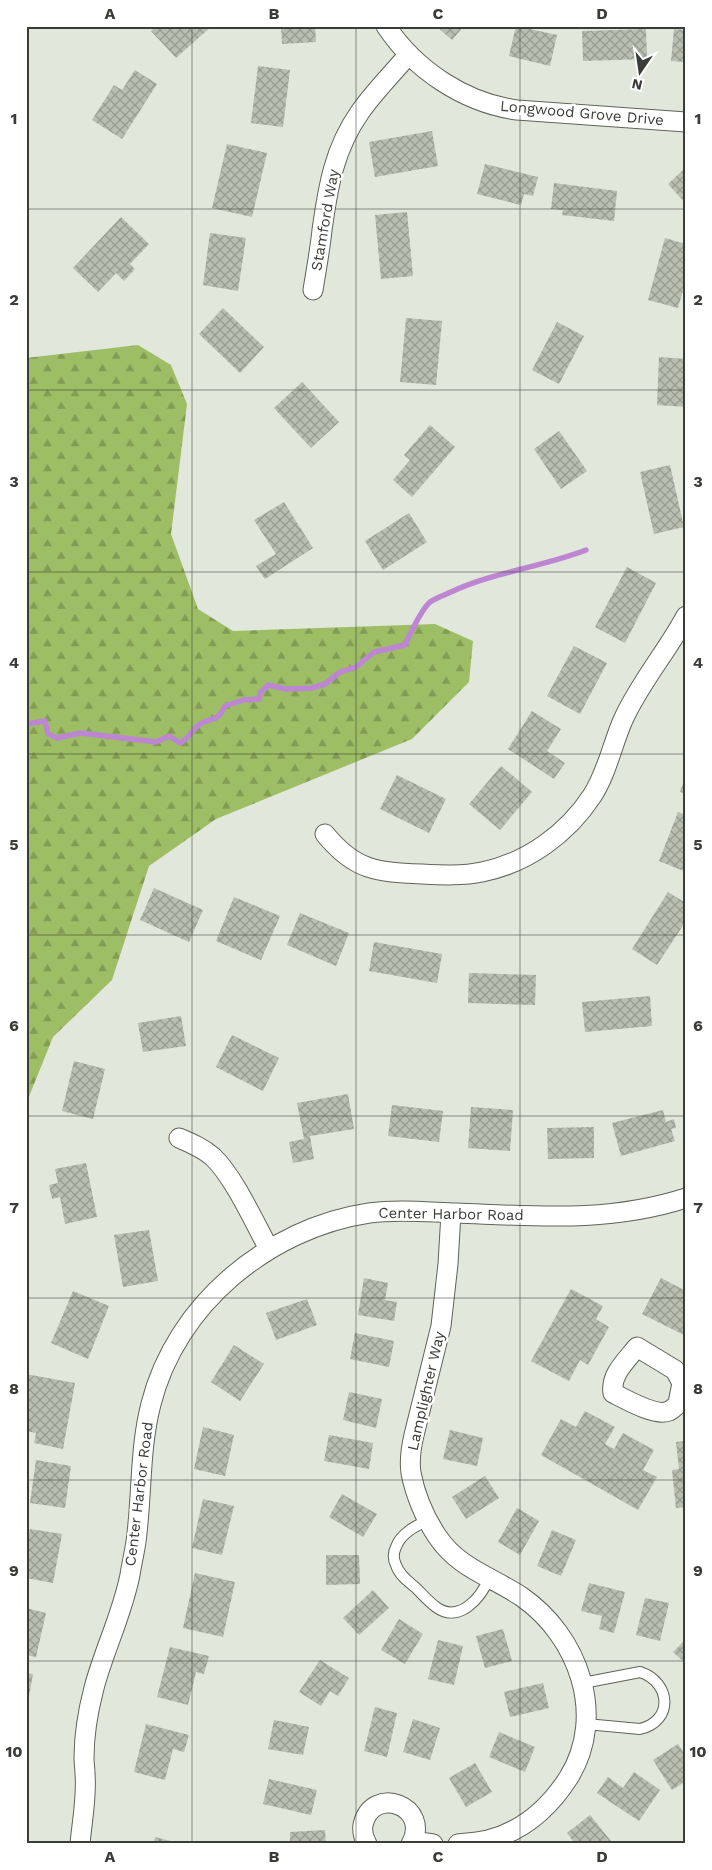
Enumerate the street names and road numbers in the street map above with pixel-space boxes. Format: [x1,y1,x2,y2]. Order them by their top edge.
street label: Longwood Grove Drive [499,97,665,129]
street label: Stamford Way [307,168,343,272]
street label: Center Harbor Road [378,1204,524,1224]
street label: Lamplighter Way [404,1329,449,1452]
street label: Center Harbor Road [121,1421,157,1567]

